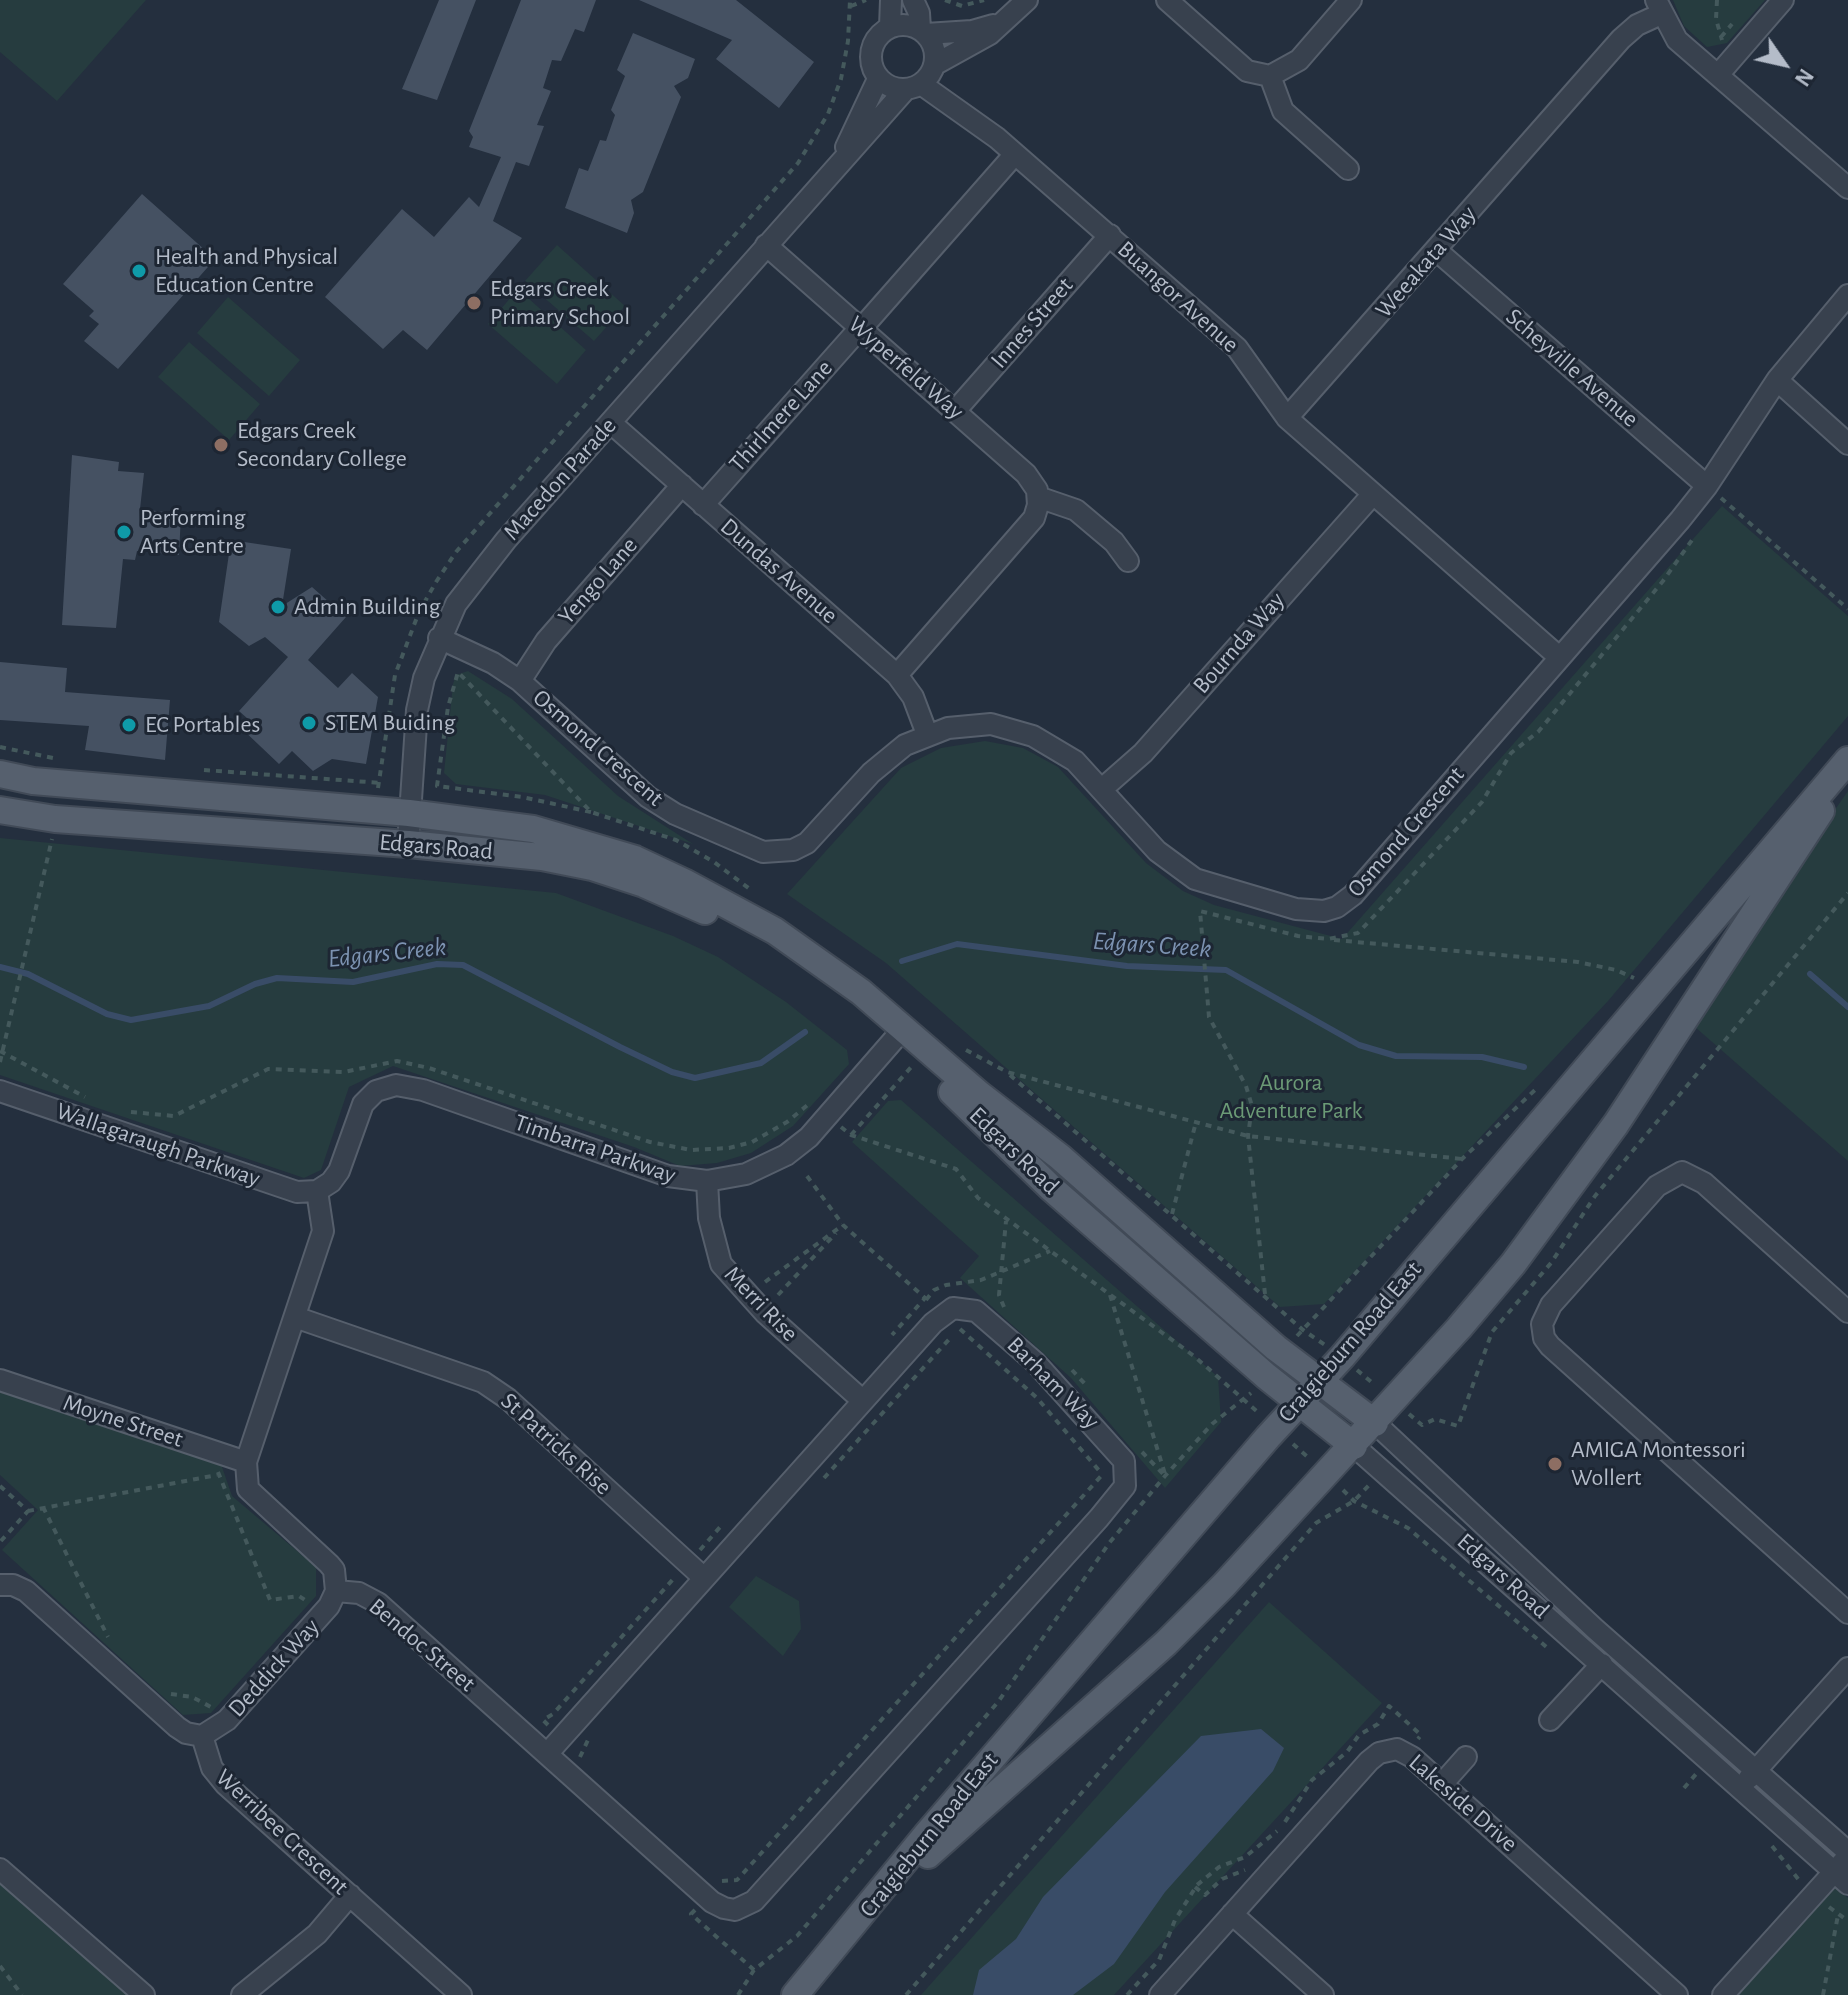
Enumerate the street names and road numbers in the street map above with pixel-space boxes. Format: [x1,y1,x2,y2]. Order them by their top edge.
street label: Weeakata Way [1370,200,1482,324]
street label: Buangor Avenue [1111,235,1245,359]
street label: Innes Street [985,272,1079,374]
street label: Scheyville Avenue [1500,302,1644,434]
street label: Wyperfeld Way [842,310,970,426]
street label: Thirlmere Lane [723,354,839,478]
street label: Macedon Parade [497,412,623,546]
street label: Dundas Avenue [714,512,844,630]
street label: Yengo Lane [552,531,644,631]
street label: Bournda Way [1187,586,1291,700]
street label: Osmond Crescent [527,683,669,813]
street label: Osmond Crescent [1341,761,1471,903]
street label: Edgars Road [378,828,494,866]
street label: Wallagaraugh Parkway [52,1097,264,1193]
street label: Edgars Road [963,1101,1065,1201]
street label: Timbarra Parkway [511,1108,679,1190]
street label: Craigieburn Road East [1272,1256,1428,1428]
street label: Merri Rise [718,1260,804,1348]
street label: Barham Way [1001,1331,1105,1435]
street label: St Patricks Rise [495,1387,617,1501]
street label: Moyne Street [60,1388,186,1454]
street label: Edgars Road [1451,1527,1555,1625]
street label: Bendoc Street [363,1592,481,1698]
street label: Deddick Way [222,1613,326,1723]
street label: Craigieburn Road East [854,1747,1004,1923]
street label: Lakeside Drive [1403,1748,1523,1858]
street label: Werribee Crescent [210,1763,354,1901]

